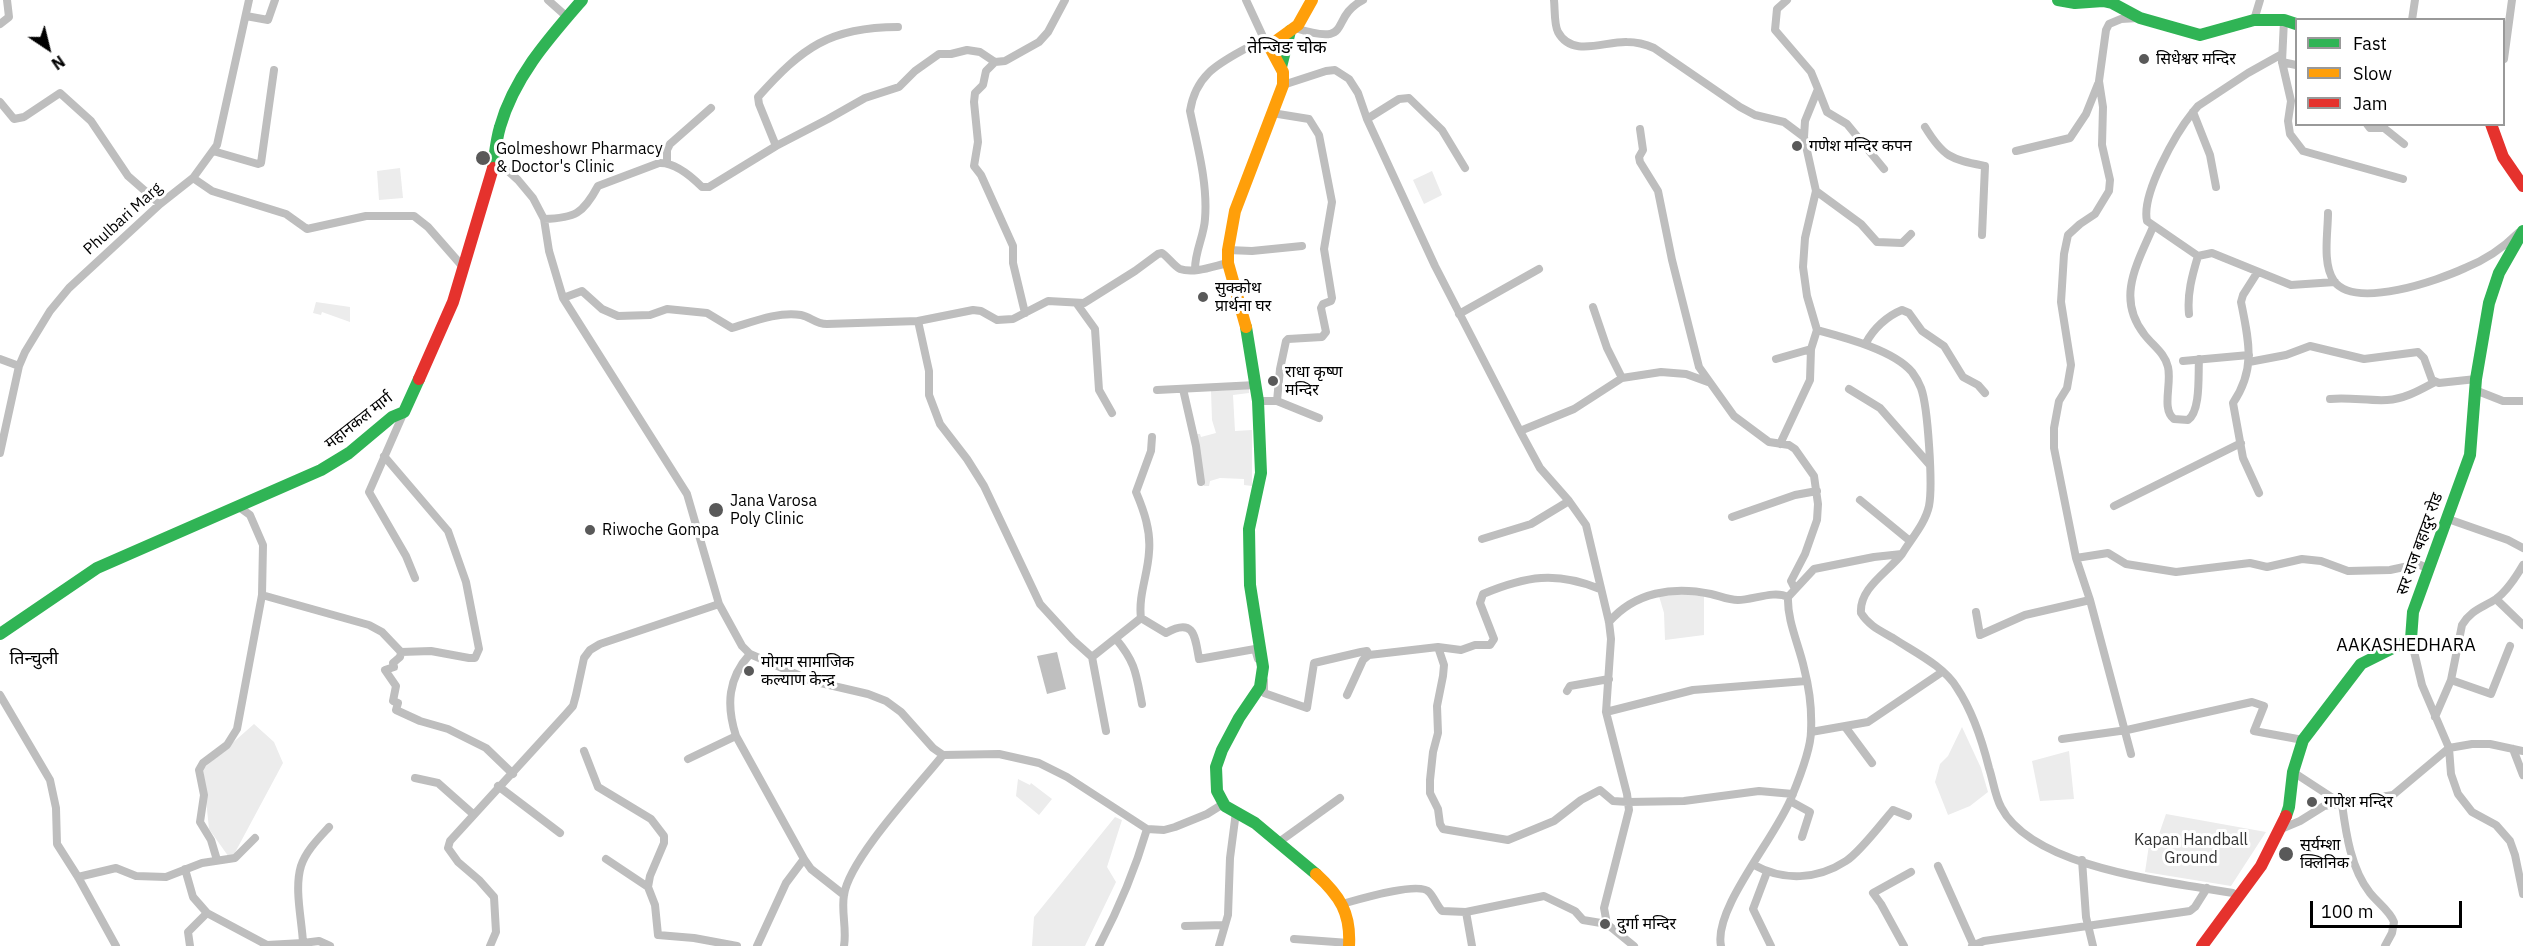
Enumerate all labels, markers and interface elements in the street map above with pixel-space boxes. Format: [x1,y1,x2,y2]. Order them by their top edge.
north arrow [18,18,78,78]
legend [2295,18,2505,126]
text: Fast [2353,32,2387,55]
district label: तेन्जिङ चोक [1247,37,1327,59]
place label: सिधेश्वर मन्दिर [2156,49,2236,69]
text: N [48,51,69,74]
marker: सिधेश्वर मन्दिर [2137,52,2151,66]
text: Slow [2353,62,2392,85]
text: Jam [2353,92,2388,115]
place label: गणेश मन्दिर कपन [1809,136,1912,156]
place label: Golmeshowr Pharmacy & Doctor's Clinic [496,139,663,177]
marker: गणेश मन्दिर कपन [1790,139,1804,153]
marker: Golmeshowr Pharmacy & Doctor's Clinic [474,149,492,167]
street label: Phulbari Marg [80,179,166,259]
place label: सुक्कोथ प्रार्थना घर [1215,278,1271,316]
marker: सुक्कोथ प्रार्थना घर [1196,290,1210,304]
place label: राधा कृष्ण मन्दिर [1285,362,1342,400]
marker: राधा कृष्ण मन्दिर [1266,374,1280,388]
street label: महानकल मार्ग [321,389,397,453]
street label: सर राज बहादुर रोड [2393,490,2447,598]
place label: Jana Varosa Poly Clinic [730,491,817,529]
marker: Jana Varosa Poly Clinic [707,501,725,519]
place label: Riwoche Gompa [602,520,719,540]
marker: Riwoche Gompa [583,523,597,537]
district label: AAKASHEDHARA [2327,635,2485,657]
district label: तिन्चुली [10,648,58,670]
place label: मोगम सामाजिक कल्याण केन्द्र [761,652,854,690]
marker: मोगम सामाजिक कल्याण केन्द्र [742,664,756,678]
place label: गणेश मन्दिर [2324,792,2393,812]
marker: गणेश मन्दिर [2305,795,2319,809]
park label: Kapan Handball Ground [2134,830,2248,868]
place label: सूर्यम्शा क्लिनिक [2300,835,2349,873]
marker: सूर्यम्शा क्लिनिक [2277,845,2295,863]
scale bar [2313,889,2464,927]
text: 100 m [2321,900,2373,923]
place label: दुर्गा मन्दिर [1617,914,1676,934]
marker: दुर्गा मन्दिर [1598,917,1612,931]

